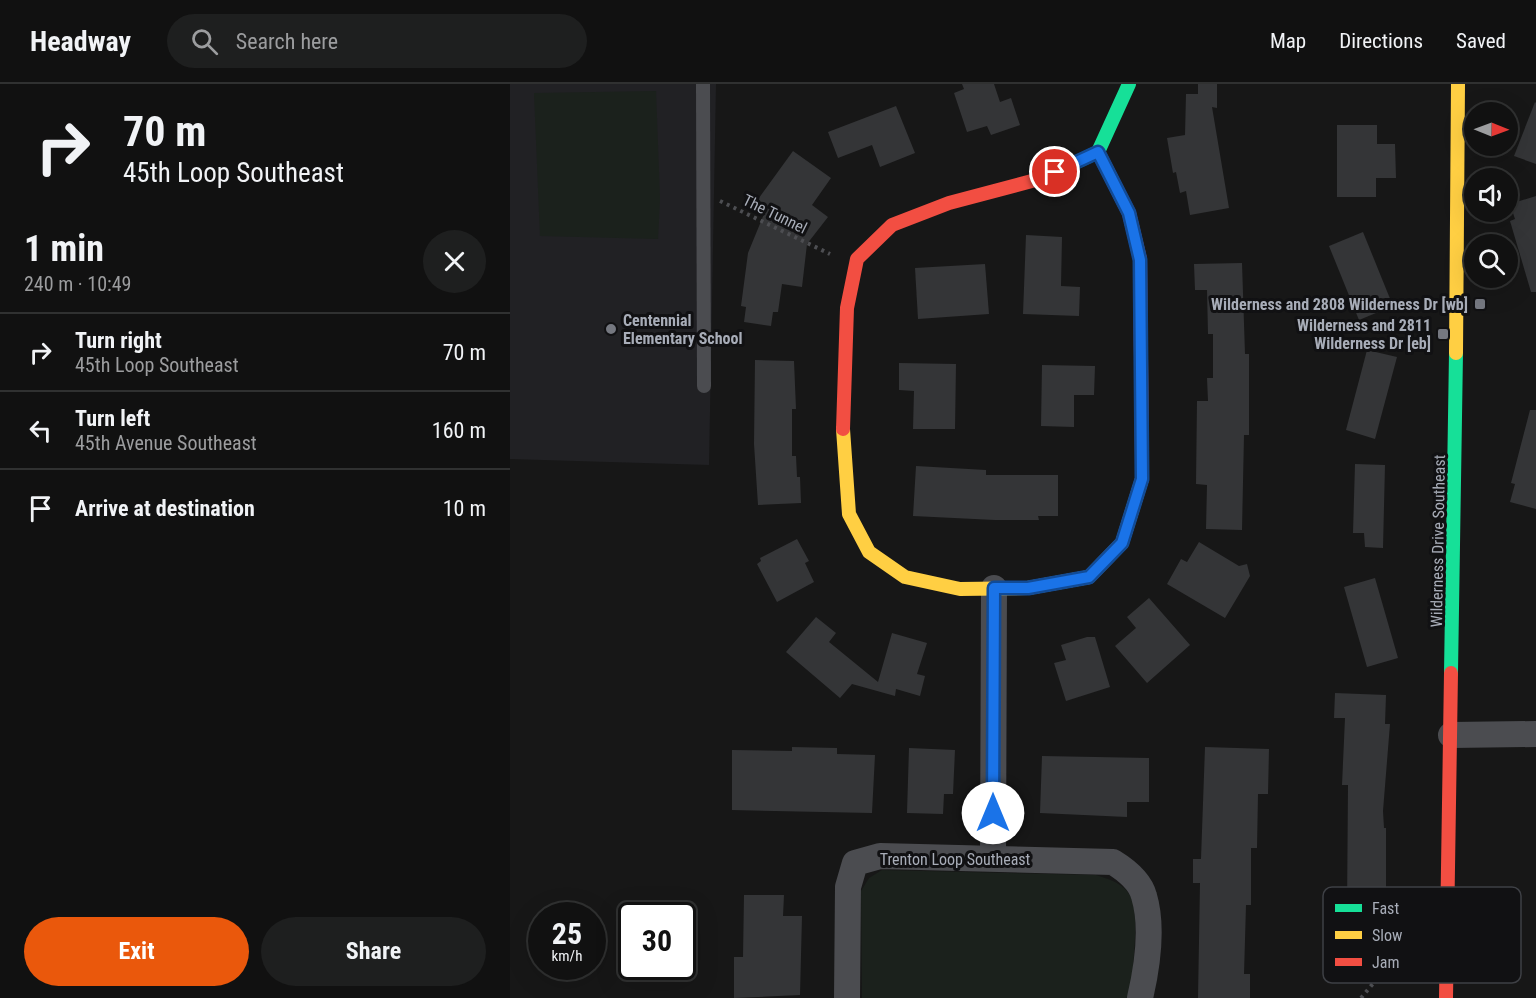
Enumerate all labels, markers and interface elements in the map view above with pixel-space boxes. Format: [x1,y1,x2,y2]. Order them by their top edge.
search box [167,14,587,68]
text: Headway [30,25,131,58]
icon: search [188,25,221,58]
text: Search here [236,29,338,54]
text: Map [1270,29,1306,53]
text: Directions [1339,29,1423,53]
text: Saved [1456,29,1506,53]
north arrow [1464,102,1518,156]
map controls [1464,102,1518,288]
text: 70 m [123,107,206,156]
icon: right [24,108,102,186]
pin [1029,146,1080,197]
icon: arrive [1038,155,1071,188]
text: 45th Loop Southeast [123,157,344,189]
button: sound [1464,168,1518,222]
street label: The Tunnel [740,190,810,238]
text: 1 min [24,228,104,270]
button: close [423,230,486,293]
button: search [1464,234,1518,288]
text: 240 m · 10:49 [24,272,131,296]
place label: Wilderness and 2808 Wilderness Dr [wb] [1211,295,1468,314]
marker: Wilderness and 2808 Wilderness Dr [wb] [1473,297,1487,311]
place label: Centennial Elementary School [623,311,742,348]
place label: Wilderness and 2811 Wilderness Dr [eb] [1297,316,1431,353]
marker: Centennial Elementary School [604,322,618,336]
marker: Wilderness and 2811 Wilderness Dr [eb] [1436,327,1450,341]
text: Turn right [75,328,162,353]
icon: right [24,336,57,369]
text: 70 m [443,340,486,365]
text: 45th Loop Southeast [75,353,239,377]
text: Turn left [75,406,150,431]
icon: left [24,414,57,447]
text: 160 m [432,418,486,443]
text: 45th Avenue Southeast [75,431,257,455]
street label: Wilderness Drive Southeast [1427,454,1449,627]
icon: arrive [24,492,57,525]
text: Arrive at destination [75,496,255,521]
text: 10 m [443,496,486,521]
position arrow [961,781,1025,845]
street label: Trenton Loop Southeast [880,850,1031,869]
legend [1323,887,1521,983]
text: Fast [1372,899,1399,918]
speed limit sign: 30 [618,902,696,980]
text: 25 [552,916,582,951]
button: Exit [24,917,249,986]
button: Share [261,917,486,986]
text: Slow [1372,926,1402,945]
text: km/h [552,947,582,965]
text: Jam [1372,953,1399,972]

